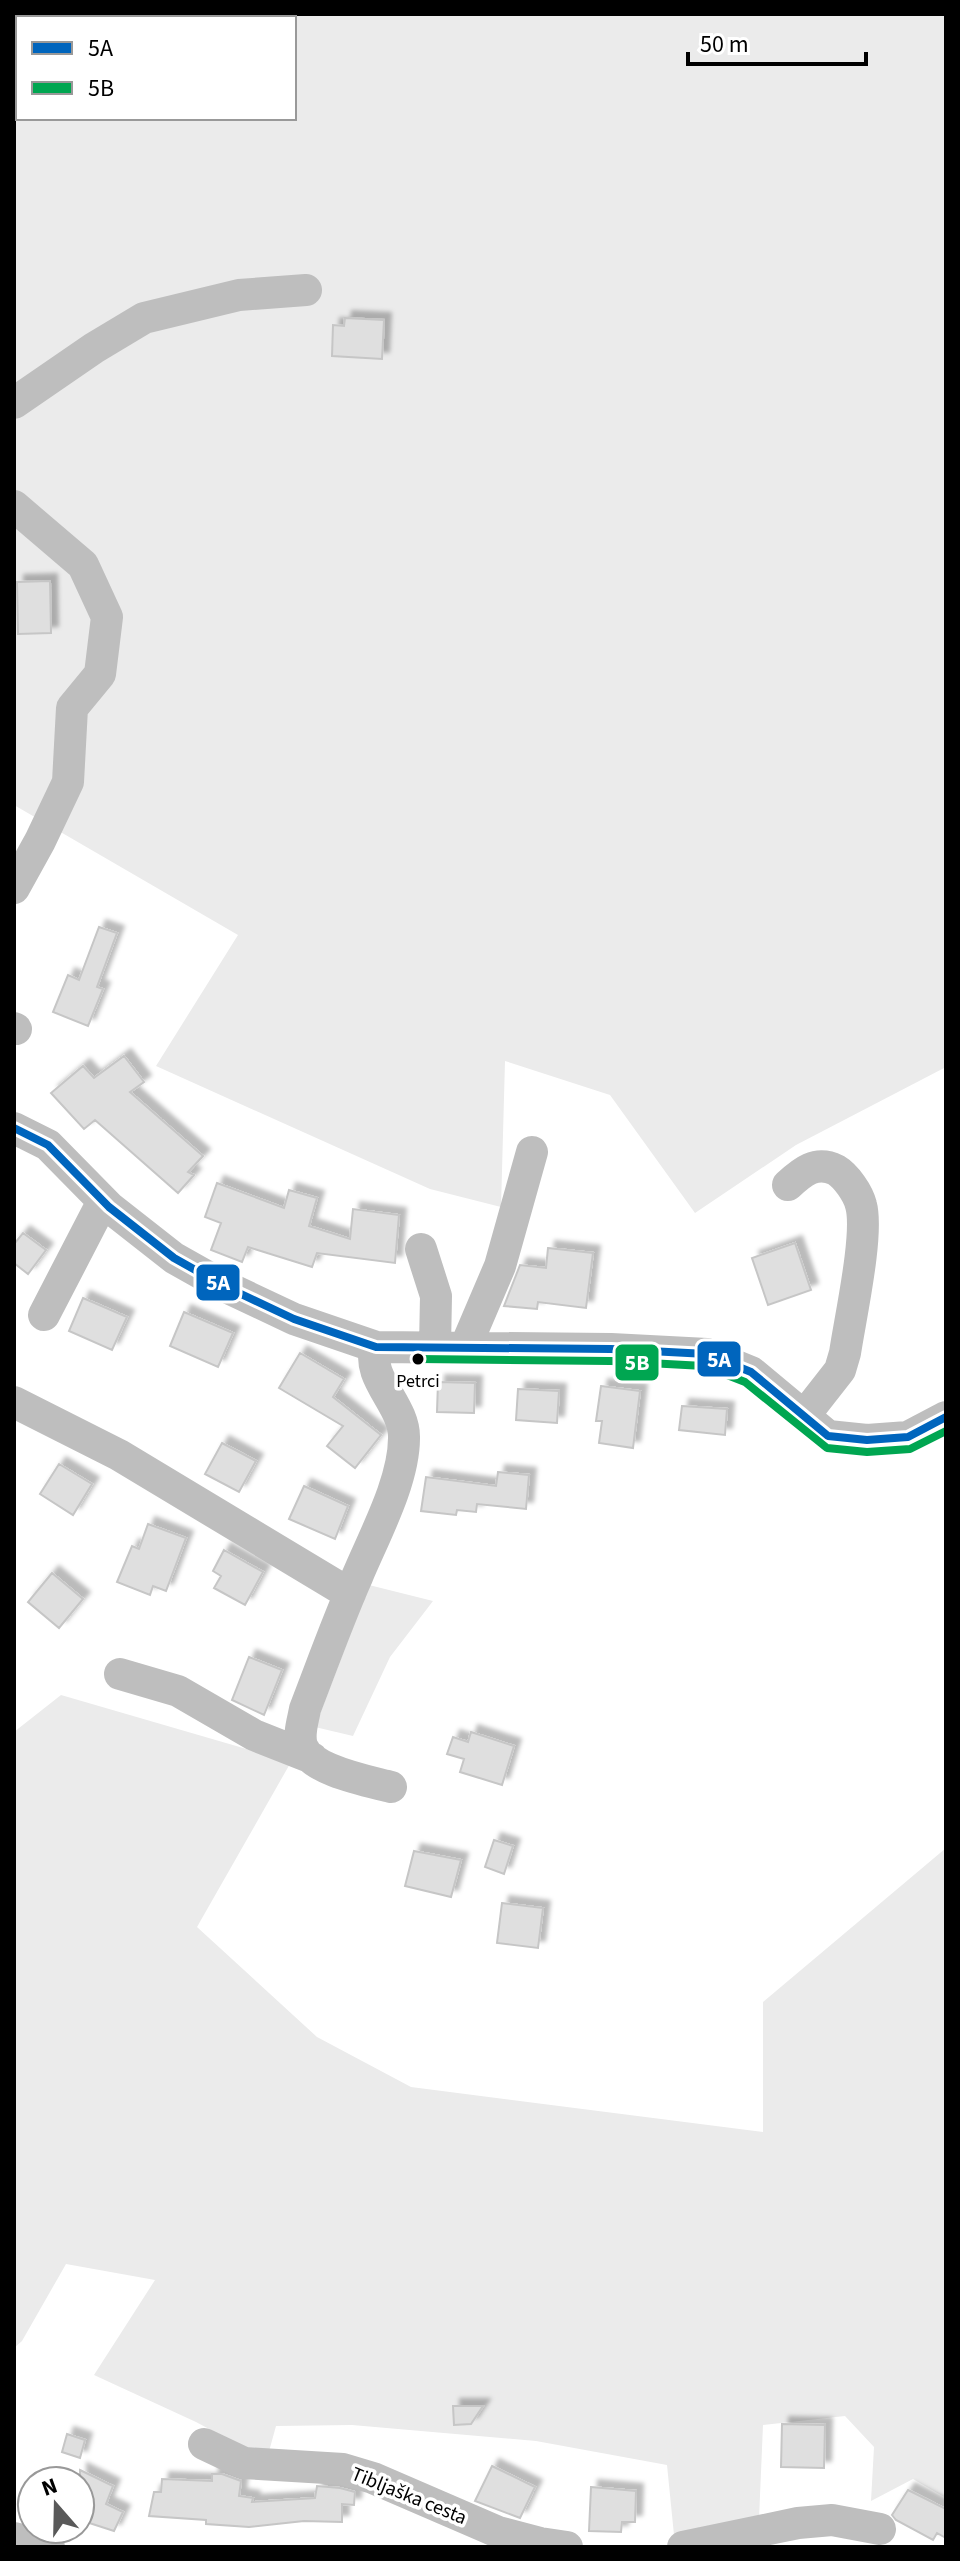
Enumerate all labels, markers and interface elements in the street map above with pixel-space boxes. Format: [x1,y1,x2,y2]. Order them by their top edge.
legend [16,16,296,120]
scale bar [688,16,866,66]
text: 50 m [700,27,749,62]
text: 5A [88,31,113,66]
text: 5B [88,71,114,106]
line badge: 5A [195,1263,241,1302]
text: 5A [206,1267,230,1299]
line badge: 5A [696,1340,742,1378]
line badge: 5B [614,1343,660,1382]
text: 5A [707,1344,731,1376]
text: 5B [625,1347,649,1379]
marker: Petrci [410,1351,426,1367]
place label: Petrci [396,1369,440,1394]
street label: Tibljaška cesta [347,2460,471,2532]
north arrow [16,2465,96,2545]
text: N [37,2470,62,2505]

